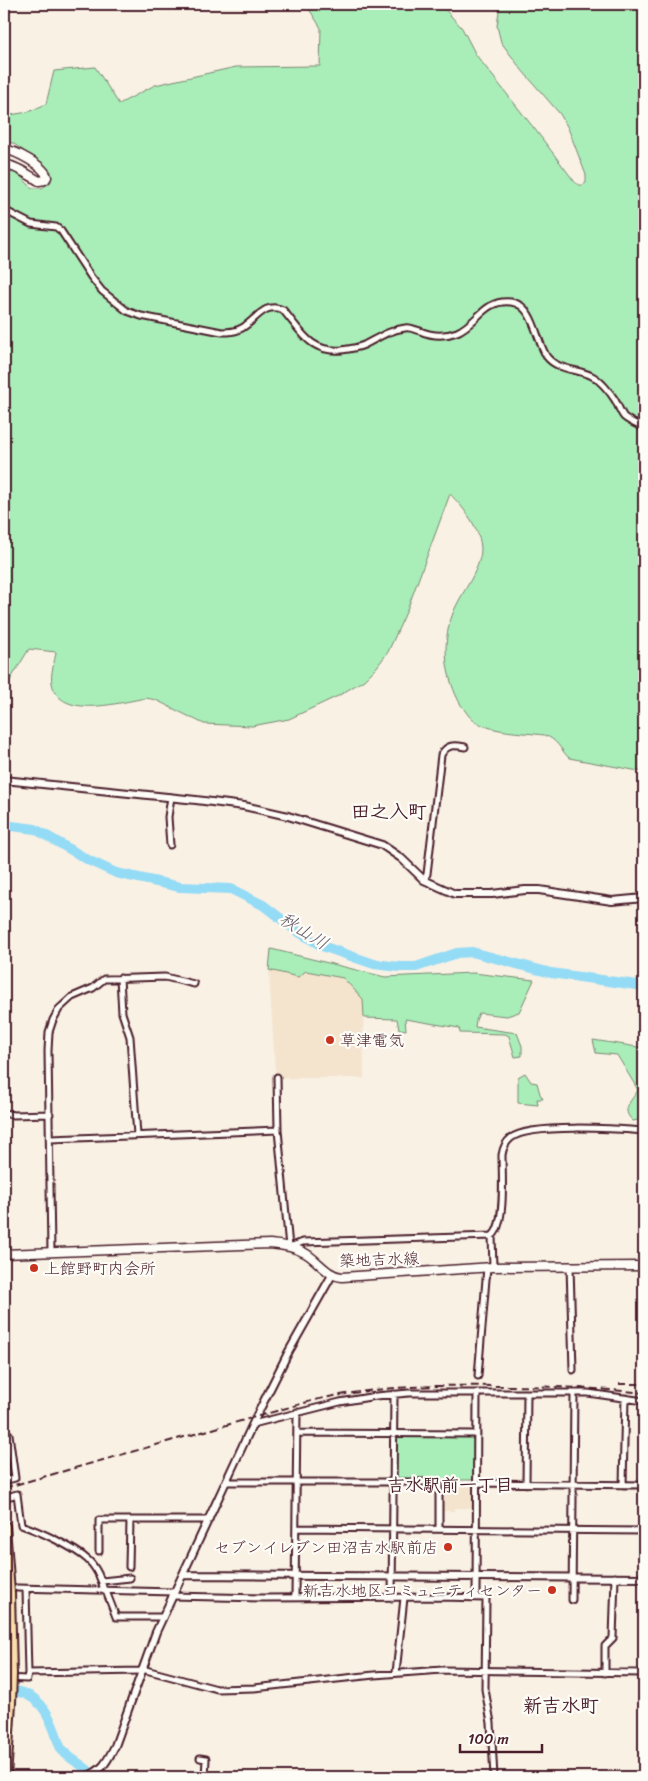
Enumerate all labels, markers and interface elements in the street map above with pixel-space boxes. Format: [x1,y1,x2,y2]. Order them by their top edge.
district label: 田之入町 [351,795,427,828]
water label: 秋山川 [273,903,335,959]
place label: 草津電気 [340,1026,404,1055]
marker: 草津電気 [324,1034,336,1046]
street label: 築地吉水線 [339,1244,420,1275]
place label: 上館野町内会所 [44,1254,156,1283]
marker: 上館野町内会所 [28,1262,40,1274]
district label: 吉水駅前一丁目 [387,1469,513,1501]
place label: セブンイレブン田沼吉水駅前店 [214,1533,438,1562]
marker: セブンイレブン田沼吉水駅前店 [442,1541,454,1553]
place label: 新吉水地区コミュニティセンター [303,1576,542,1605]
marker: 新吉水地区コミュニティセンター [546,1584,558,1596]
district label: 新吉水町 [523,1689,599,1722]
scale bar [460,1721,543,1753]
text: 100 m [468,1726,509,1752]

